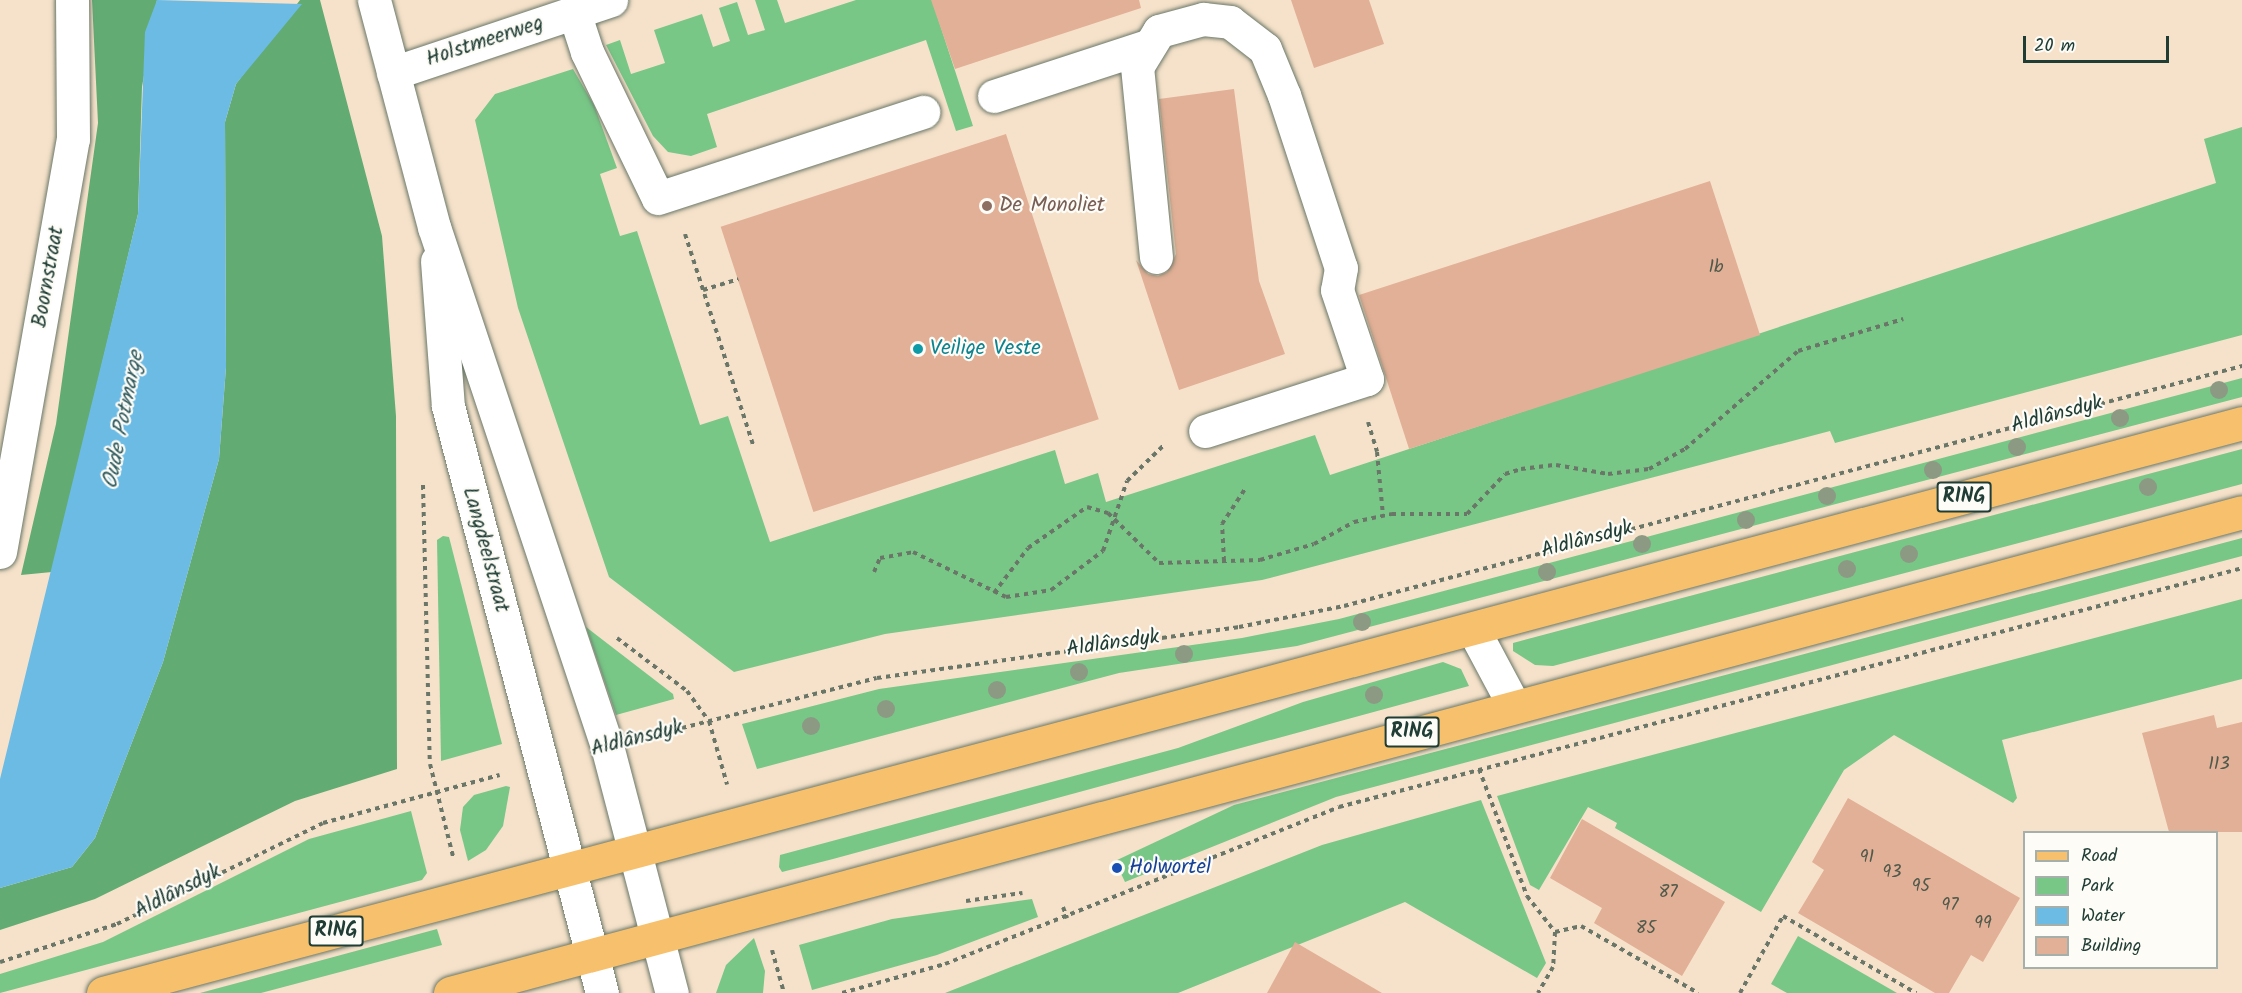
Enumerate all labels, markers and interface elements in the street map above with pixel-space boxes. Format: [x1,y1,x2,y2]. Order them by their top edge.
street label: Holstmeerweg [423,11,547,73]
scale bar [2026,24,2172,62]
text: 20 m [2034,32,2075,61]
place label: De Monoliet [999,193,1105,219]
marker: De Monoliet [980,199,994,213]
street label: Boornstraat [28,224,70,330]
house number: 1b [1708,257,1724,279]
place label: Veilige Veste [930,336,1041,362]
marker: Veilige Veste [911,342,925,356]
water label: Oude Potmarge [98,349,150,491]
street label: Aldlânsdyk [2008,391,2106,439]
road number: RING [1936,480,1992,514]
street label: Langdeelstraat [456,485,514,615]
street label: Aldlânsdyk [1538,516,1636,564]
street label: Aldlânsdyk [1065,625,1161,663]
street label: Aldlânsdyk [588,715,686,763]
road number: RING [1384,715,1440,749]
house number: 113 [2208,754,2230,776]
legend [2023,831,2218,969]
text: Road [2081,842,2117,871]
house number: 91 [1860,847,1874,869]
place label: Holwortel [1129,855,1211,881]
street label: Aldlânsdyk [131,859,225,925]
marker: Holwortel [1110,861,1124,875]
house number: 93 [1882,862,1902,884]
text: Park [2081,872,2114,901]
house number: 95 [1912,876,1930,898]
house number: 87 [1658,882,1678,904]
house number: 97 [1941,895,1959,917]
text: Water [2081,902,2125,931]
house number: 99 [1974,913,1992,935]
road number: RING [308,914,364,948]
house number: 85 [1636,918,1656,940]
text: Building [2081,932,2141,961]

